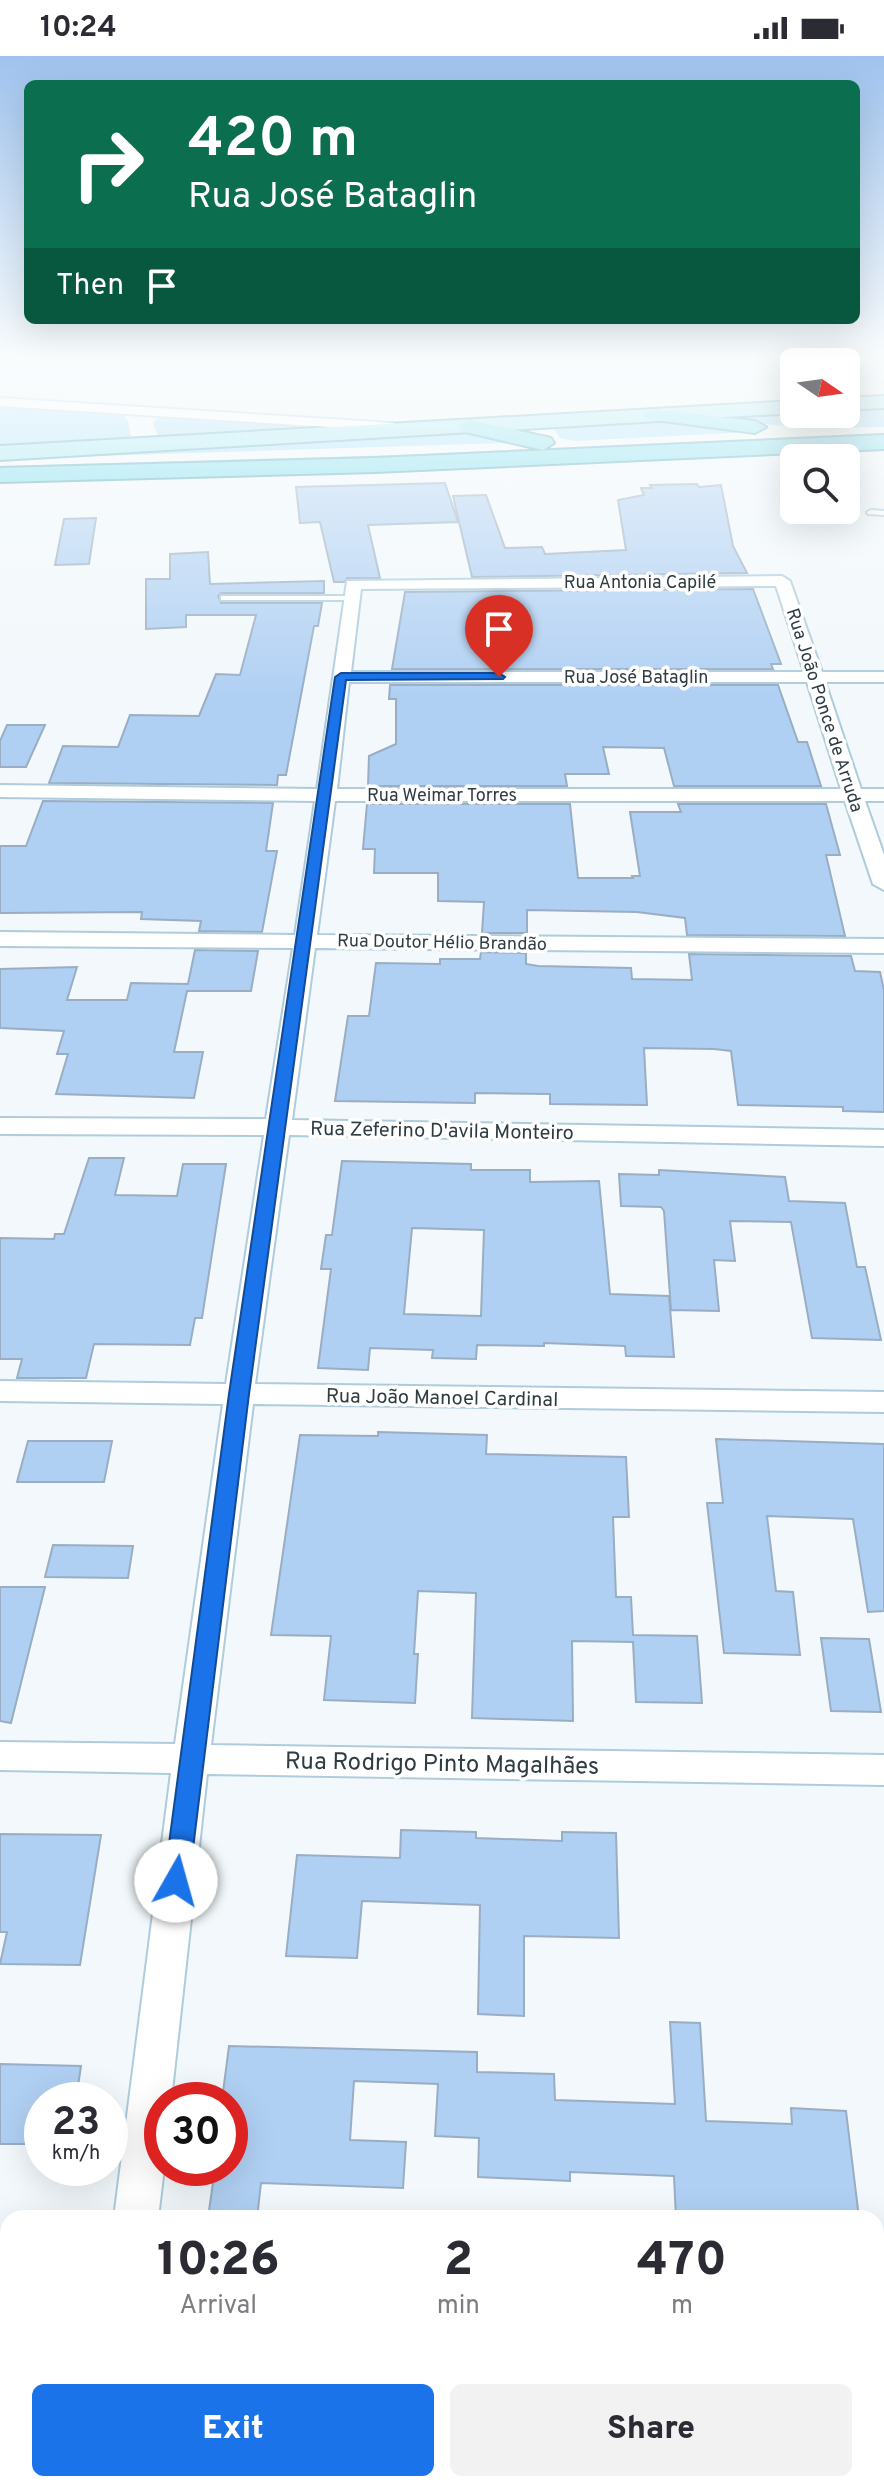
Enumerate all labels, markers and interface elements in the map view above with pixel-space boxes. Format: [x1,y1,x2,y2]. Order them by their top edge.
text: 10:24 [40,10,117,47]
text: 420 m [188,106,358,176]
icon: right [56,112,160,216]
text: Rua José Bataglin [188,175,477,221]
icon: arrive [140,264,184,308]
text: Then [56,268,124,305]
north arrow [780,348,860,428]
map controls [780,348,860,524]
button: search [780,444,860,524]
street label: Rua Antonia Capilé [564,572,716,595]
pin [465,595,533,677]
street label: Rua João Ponce de Arruda [780,606,867,815]
icon: arrive [477,607,521,651]
street label: Rua José Bataglin [564,667,708,690]
street label: Rua Weimar Torres [367,785,517,808]
street label: Rua Doutor Hélio Brandão [337,930,547,957]
street label: Rua Zeferino D'avila Monteiro [310,1117,574,1147]
street label: Rua João Manoel Cardinal [325,1384,558,1414]
street label: Rua Rodrigo Pinto Magalhães [285,1747,599,1783]
position arrow [134,1839,218,1923]
speed limit sign: 30 [144,2082,248,2186]
text: 23 [52,2099,100,2149]
text: km/h [52,2141,100,2167]
text: 10:26 [157,2232,280,2292]
text: 2 [444,2232,473,2292]
text: 470 [637,2232,727,2292]
text: Arrival [180,2290,257,2323]
text: min [437,2290,480,2323]
text: m [671,2290,693,2323]
button: Exit [32,2384,434,2476]
button: Share [450,2384,852,2476]

